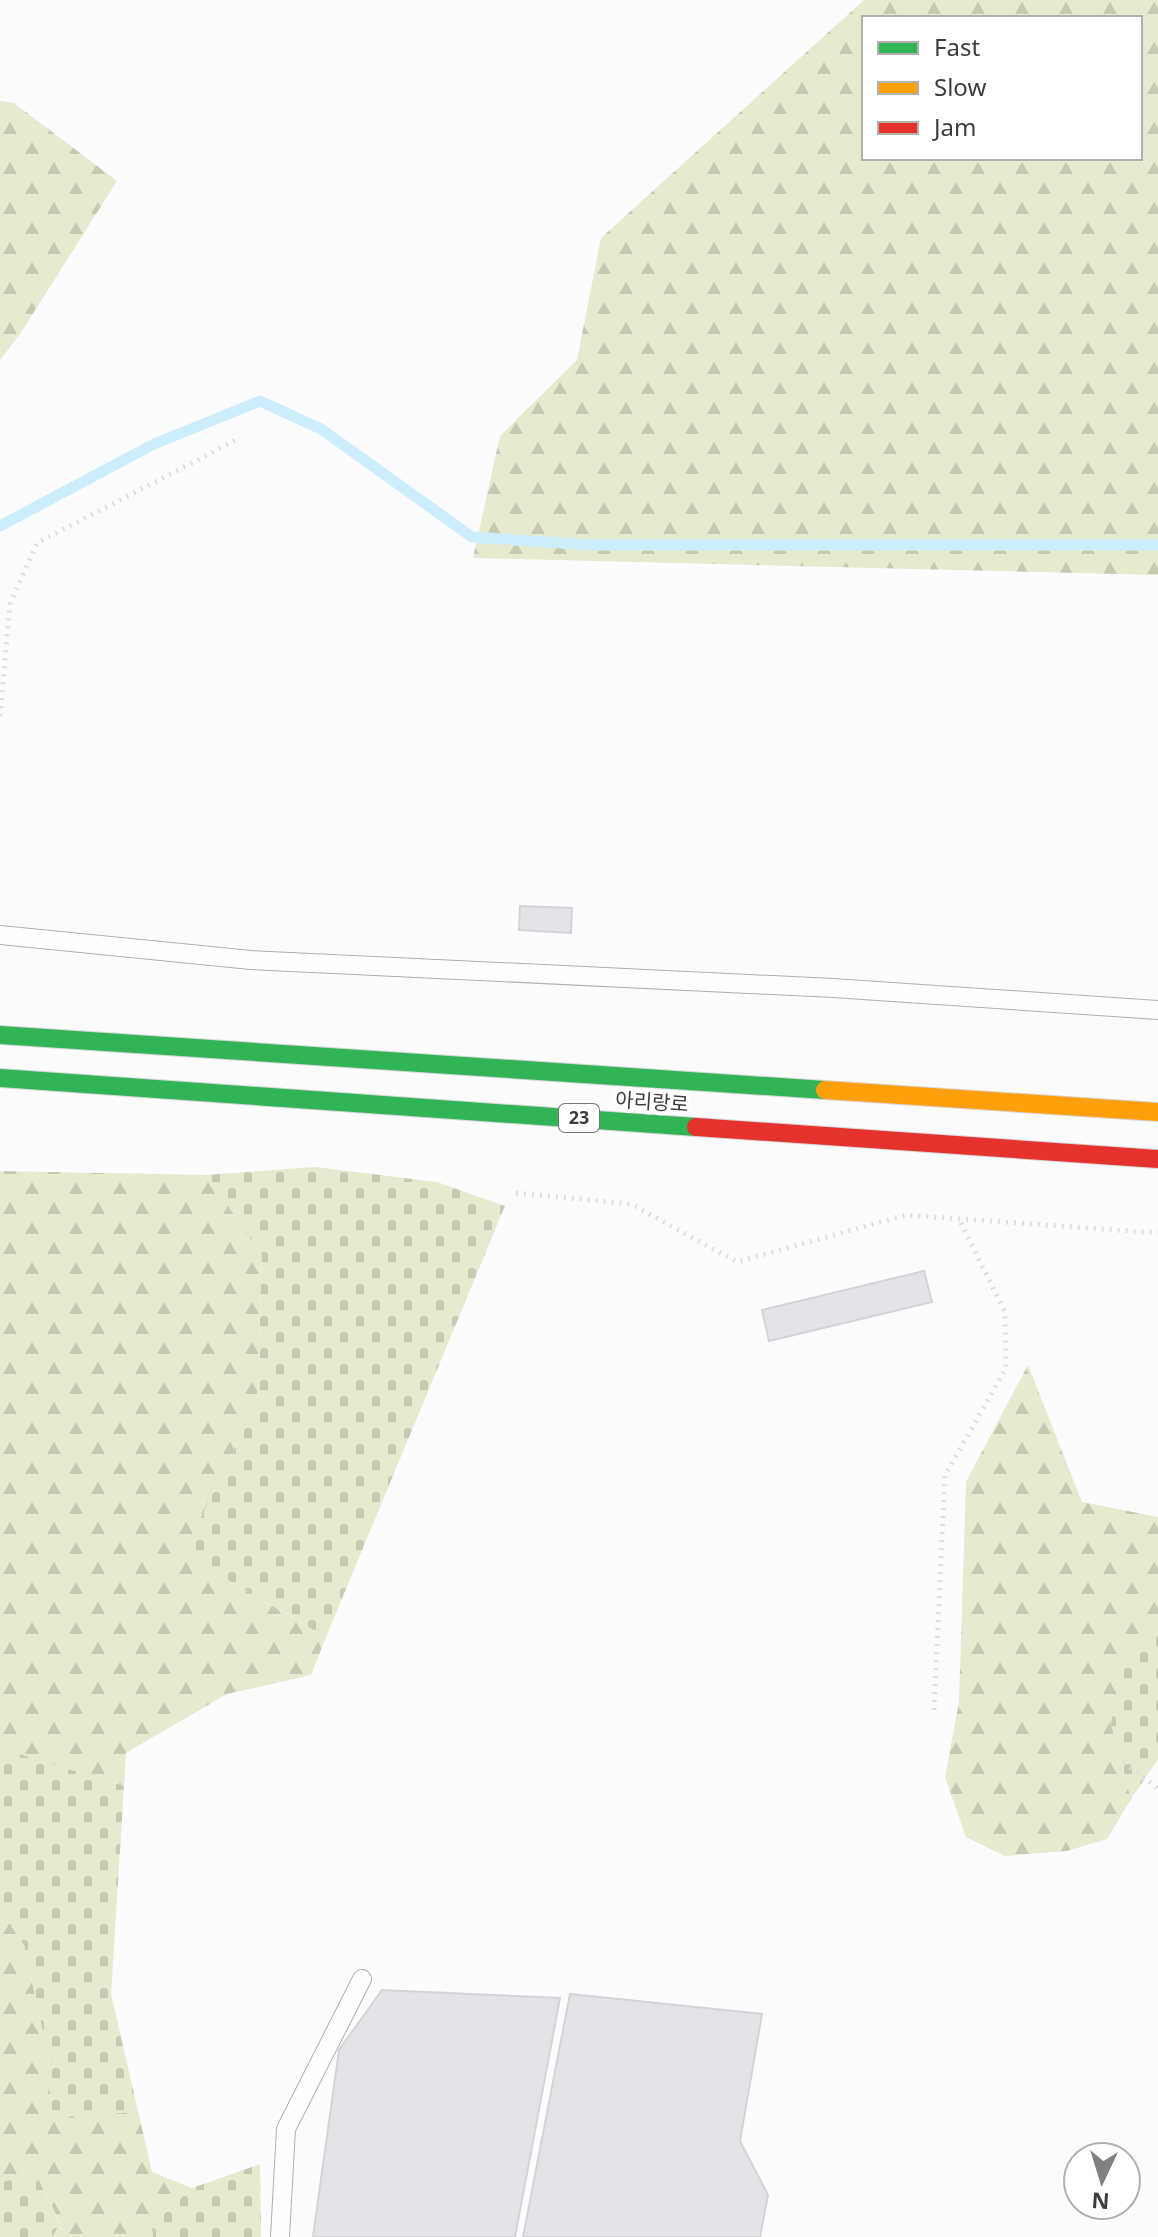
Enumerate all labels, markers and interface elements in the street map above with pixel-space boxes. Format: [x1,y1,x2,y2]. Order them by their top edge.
legend [862,16,1142,160]
text: Fast [934,30,980,63]
text: Slow [934,70,986,103]
text: Jam [932,110,976,143]
street label: 아리랑로 [614,1085,690,1118]
road number: 23 [559,1104,599,1132]
north arrow [1062,2141,1142,2221]
text: N [1091,2186,1111,2218]

